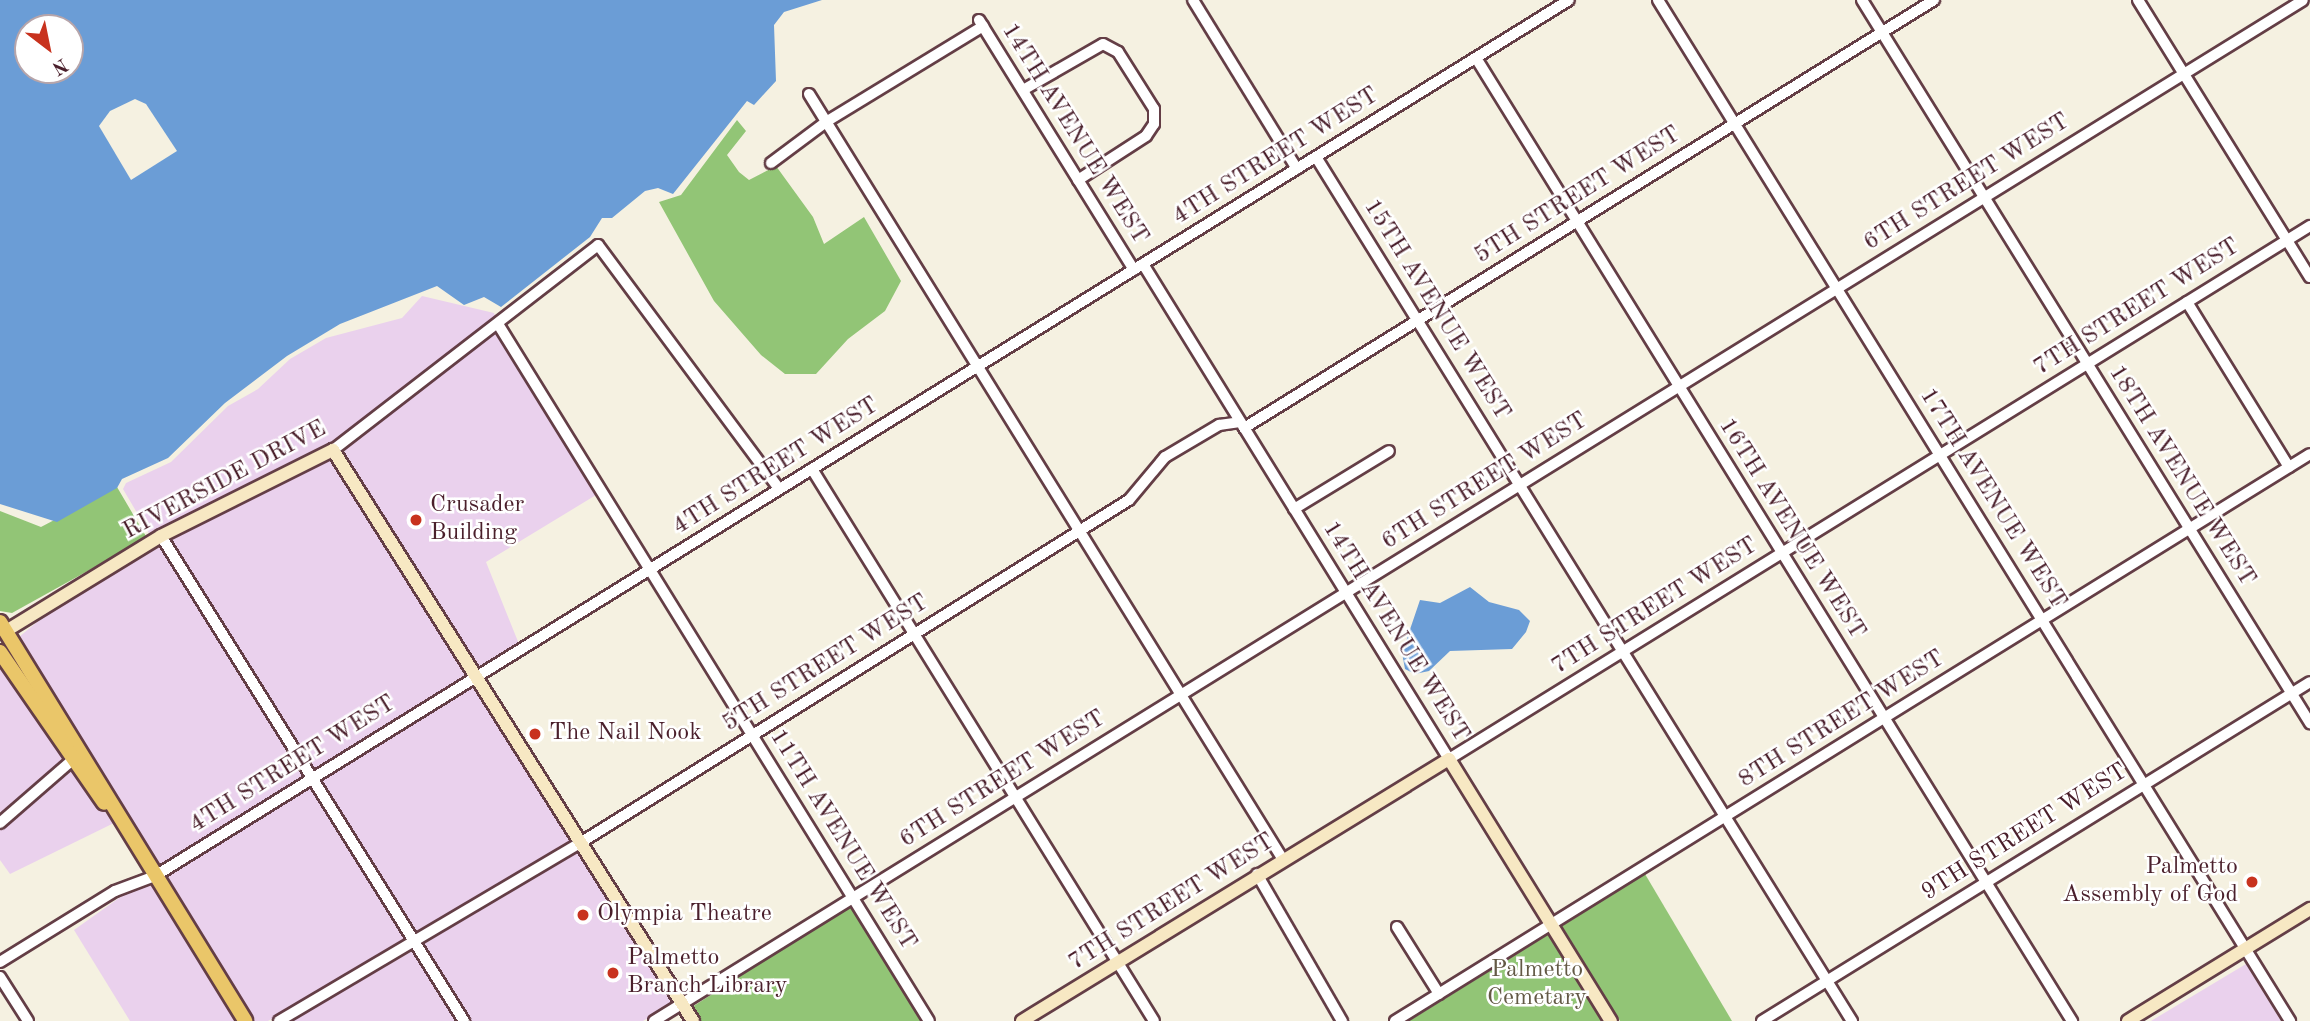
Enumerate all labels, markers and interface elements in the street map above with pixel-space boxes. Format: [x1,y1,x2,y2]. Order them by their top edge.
north arrow [14,14,84,84]
street label: 14TH AVENUE WEST [994,18,1154,250]
text: N [48,54,71,77]
street label: 4TH STREET WEST [1168,82,1384,232]
street label: 6TH STREET WEST [1859,108,2075,258]
street label: 5TH STREET WEST [1470,121,1686,271]
street label: 15TH AVENUE WEST [1356,194,1516,426]
street label: 7TH STREET WEST [2029,233,2245,383]
street label: 18TH AVENUE WEST [2101,360,2261,592]
street label: 17TH AVENUE WEST [1912,383,2072,615]
street label: 4TH STREET WEST [668,392,884,542]
street label: 6TH STREET WEST [1377,407,1593,557]
street label: 16TH AVENUE WEST [1711,413,1871,645]
street label: RIVERSIDE DRIVE [119,415,331,547]
place label: Crusader Building [430,492,524,548]
marker: Crusader Building [408,512,424,528]
street label: 14TH AVENUE WEST [1315,516,1475,748]
street label: 7TH STREET WEST [1547,532,1763,682]
street label: 5TH STREET WEST [718,589,934,739]
street label: 8TH STREET WEST [1734,645,1950,795]
street label: 4TH STREET WEST [185,690,401,840]
street label: 6TH STREET WEST [895,705,1111,855]
place label: The Nail Nook [549,720,702,748]
street label: 11TH AVENUE WEST [762,724,922,956]
marker: The Nail Nook [527,726,543,742]
street label: 9TH STREET WEST [1917,758,2133,908]
street label: 7TH STREET WEST [1064,828,1280,978]
place label: Palmetto Assembly of God [2062,854,2238,910]
marker: Palmetto Assembly of God [2244,874,2260,890]
place label: Olympia Theatre [597,901,772,929]
marker: Olympia Theatre [575,907,591,923]
place label: Palmetto Branch Library [627,945,788,1001]
park label: Palmetto Cemetary [1487,957,1587,1013]
marker: Palmetto Branch Library [605,965,621,981]

